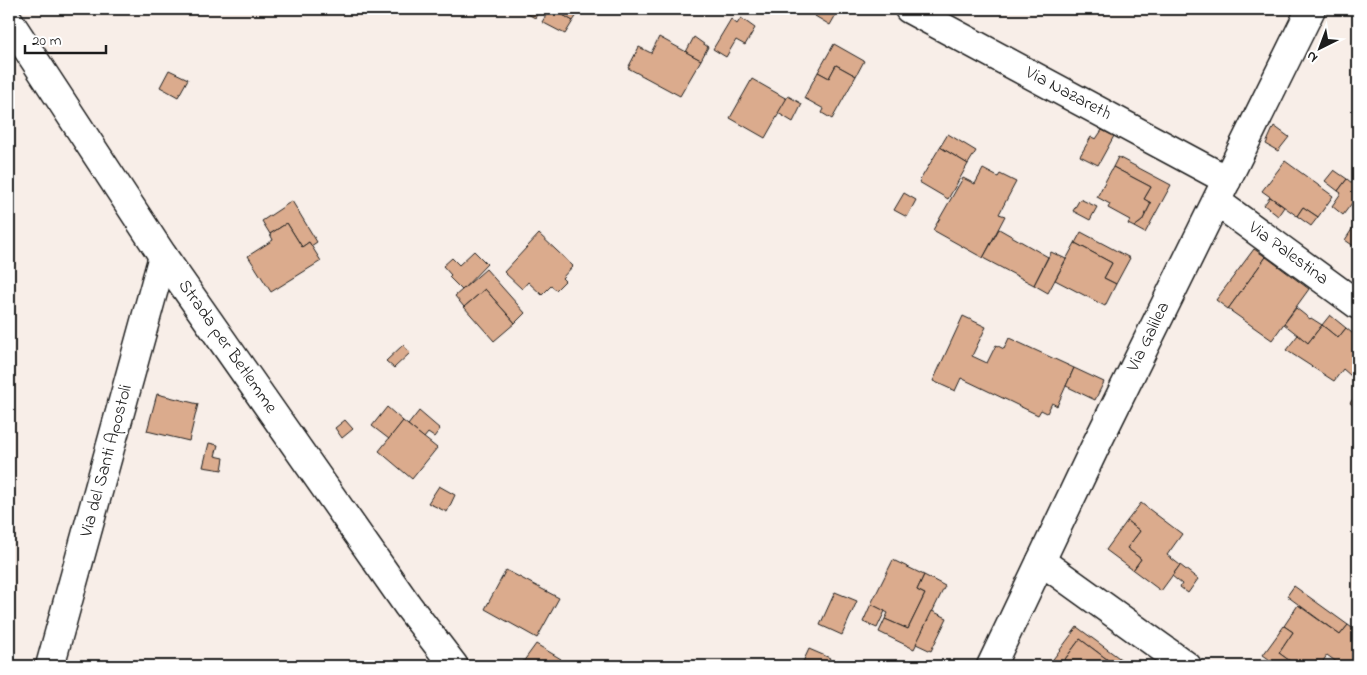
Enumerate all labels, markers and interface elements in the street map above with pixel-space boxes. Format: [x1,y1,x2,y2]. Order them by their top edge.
scale bar [25,22,106,54]
north arrow [1294,22,1344,72]
text: 20 m [32,30,62,52]
text: N [1302,46,1323,68]
street label: Via Nazareth [1019,60,1116,128]
street label: Via Palestina [1242,215,1334,292]
street label: Strada per Betlemme [171,275,284,420]
street label: Via Galilea [1120,298,1177,377]
street label: Via del Santi Apostoli [74,382,140,541]

